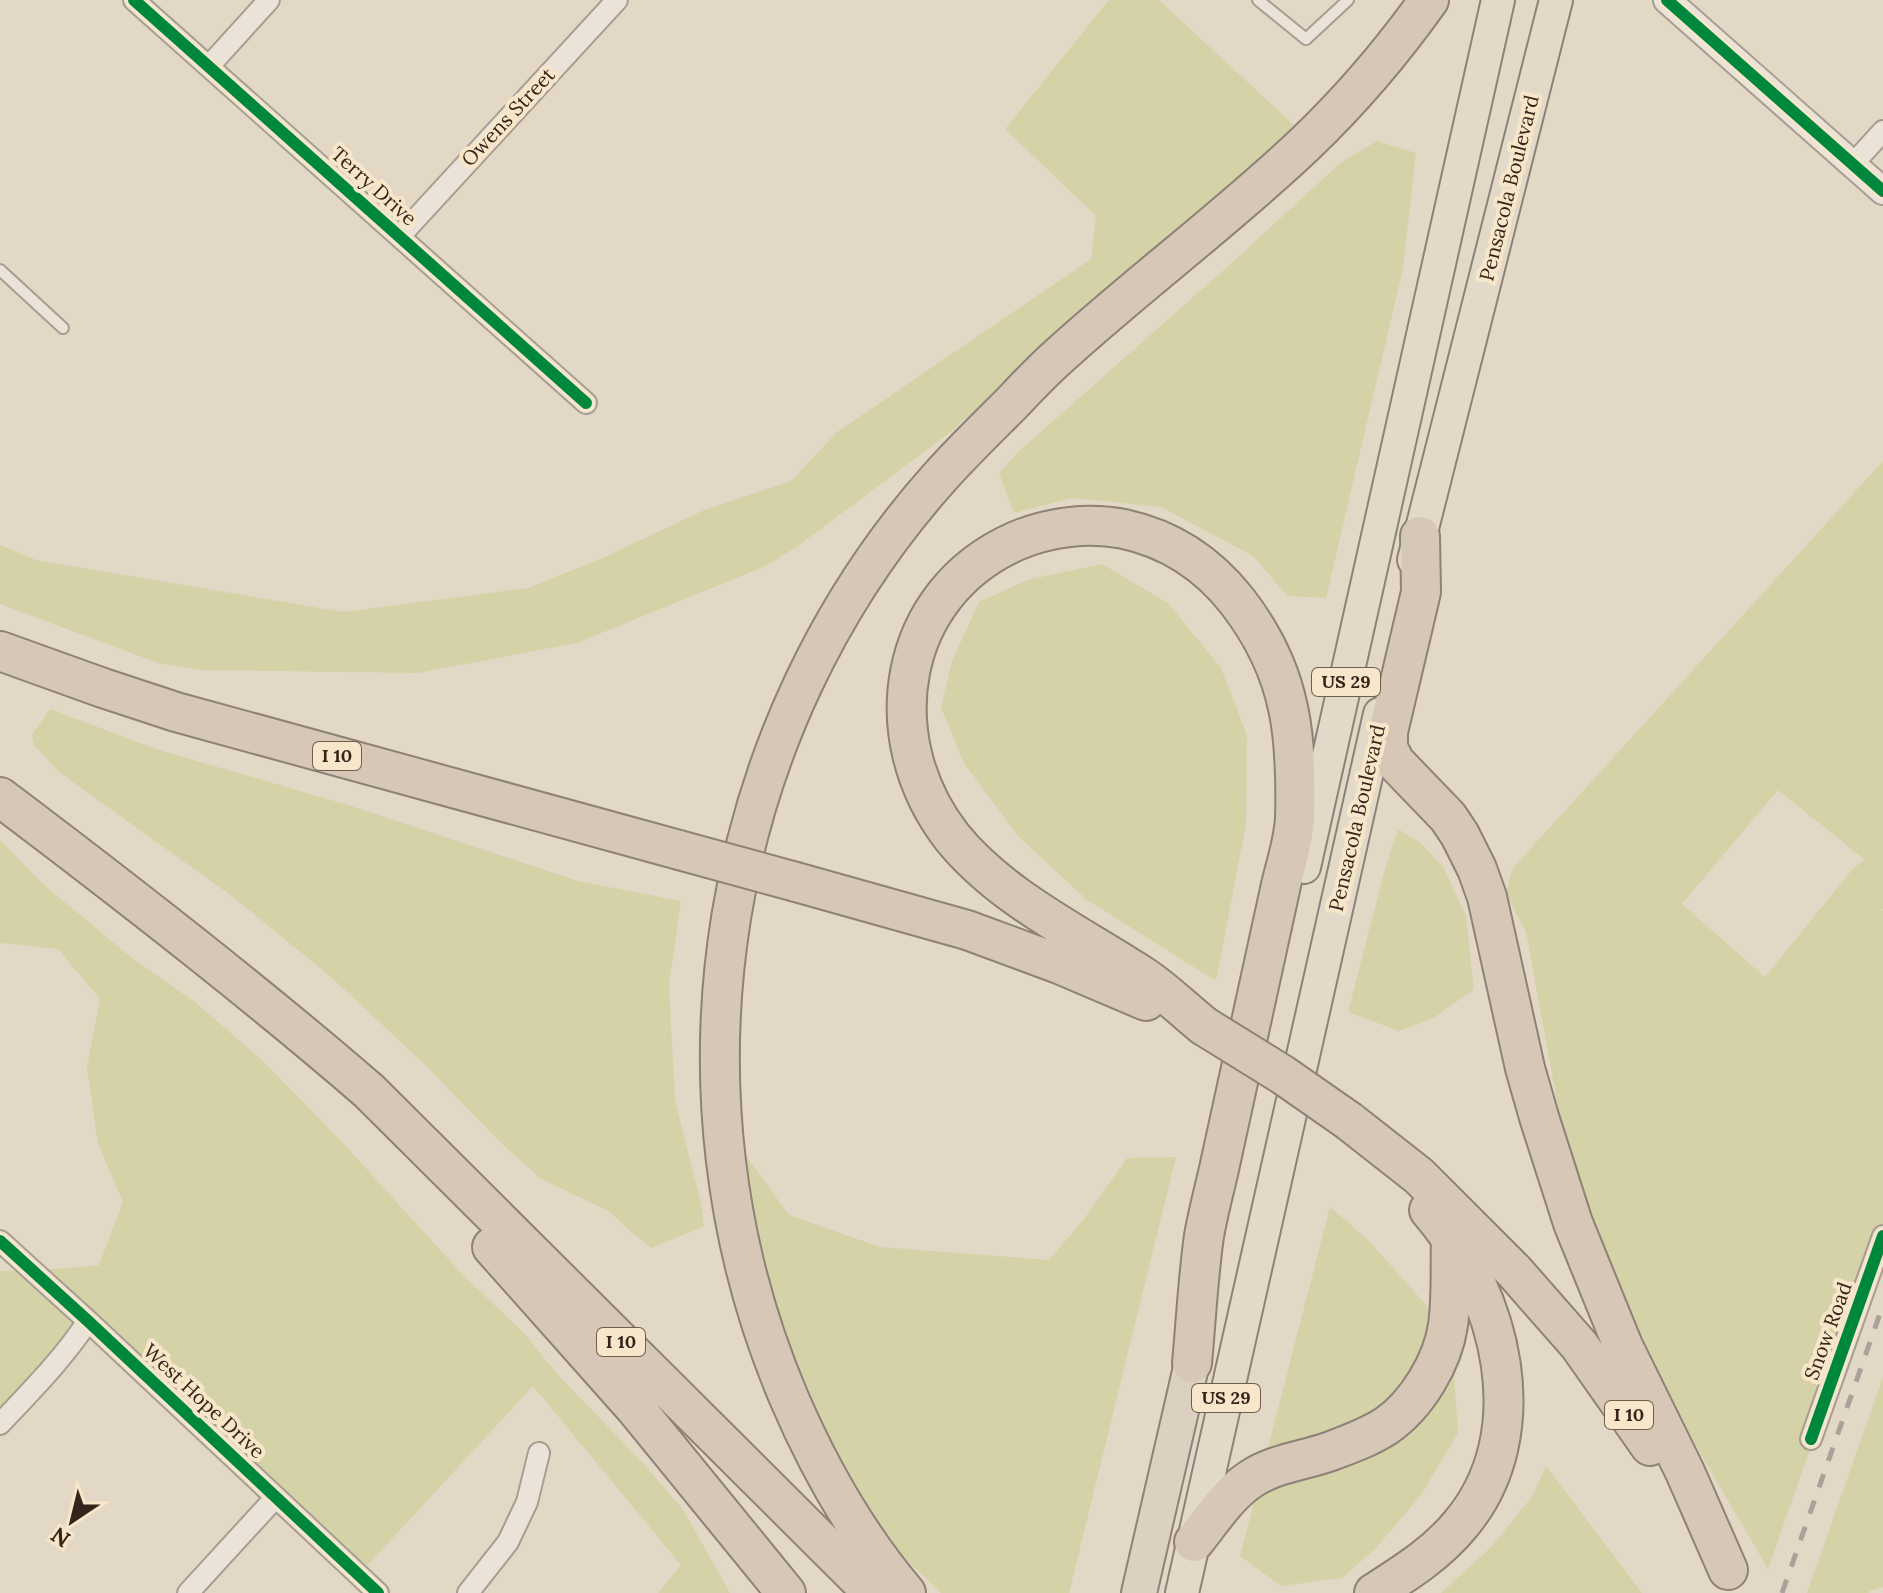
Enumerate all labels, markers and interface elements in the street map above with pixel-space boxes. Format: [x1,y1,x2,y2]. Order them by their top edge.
street label: Owens Street [456,62,560,171]
street label: Pensacola Boulevard [1473,92,1544,283]
street label: Terry Drive [327,141,422,231]
road number: US 29 [1312,668,1380,696]
street label: Pensacola Boulevard [1323,722,1390,914]
road number: I 10 [313,742,361,770]
street label: Snow Road [1798,1278,1857,1383]
road number: I 10 [597,1328,645,1356]
street label: West Hope Drive [138,1338,270,1463]
road number: US 29 [1192,1384,1260,1412]
road number: I 10 [1605,1401,1653,1429]
north arrow [32,1481,112,1561]
text: N [46,1521,76,1554]

